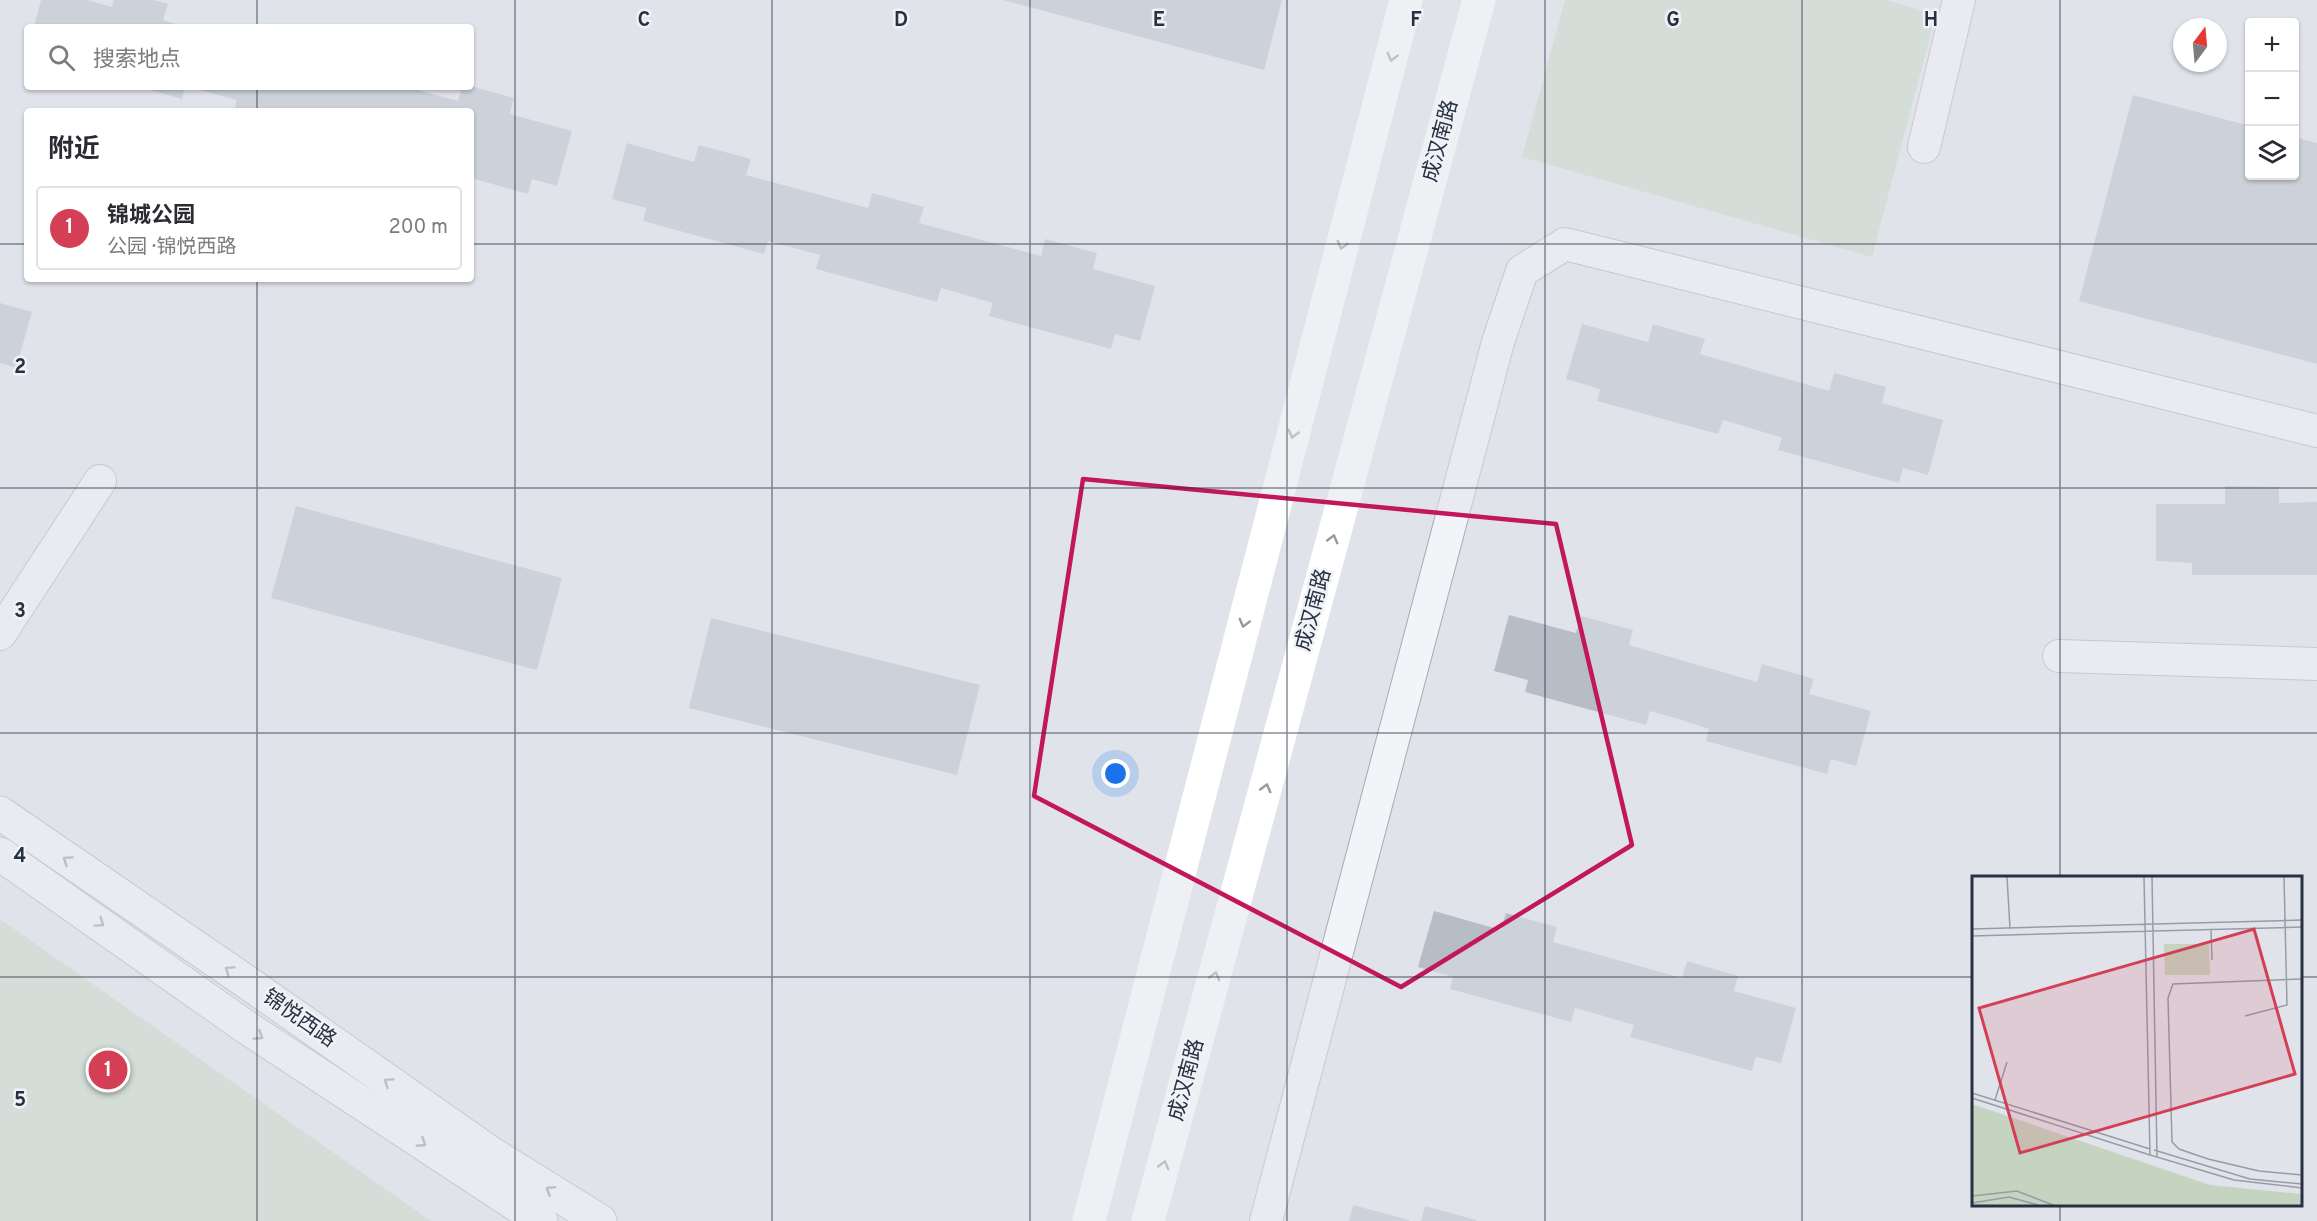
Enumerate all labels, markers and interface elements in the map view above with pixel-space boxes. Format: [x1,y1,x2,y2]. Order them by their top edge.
text: C [638,8,650,34]
text: D [894,8,908,34]
text: E [1153,8,1165,34]
text: F [1410,8,1422,34]
text: G [1666,8,1680,34]
text: H [1924,8,1938,34]
north arrow [2173,18,2227,72]
map controls [2245,18,2299,180]
button: + [2245,18,2299,72]
search box [24,24,474,90]
icon: search [45,41,78,74]
text: 搜索地点 [93,47,181,74]
one-way arrow [1386,51,1399,61]
button: − [2245,72,2299,126]
street label: 成汉南路 [1417,97,1465,185]
button: layers [2245,126,2299,180]
text: 附近 [48,134,100,167]
text: 锦城公园 [107,203,195,230]
text: 1 [66,215,74,241]
text: 200 m [389,215,448,241]
text: 公园 · 锦悦西路 [107,235,236,261]
one-way arrow [1337,240,1350,250]
text: 2 [14,355,26,381]
one-way arrow [1288,429,1301,439]
one-way arrow [1326,534,1338,545]
street label: 成汉南路 [1290,566,1338,654]
text: 3 [14,599,26,625]
one-way arrow [1239,618,1252,628]
your location [1101,759,1130,788]
one-way arrow [1258,783,1271,793]
text: 4 [14,844,26,870]
one-way arrow [63,856,74,867]
inset map [1972,876,2302,1206]
one-way arrow [93,916,104,927]
one-way arrow [224,966,235,977]
one-way arrow [1207,971,1220,981]
street label: 锦悦西路 [257,984,341,1054]
one-way arrow [252,1029,263,1040]
street label: 成汉南路 [1163,1036,1211,1124]
pin: 1 [88,1048,128,1092]
one-way arrow [384,1078,395,1089]
text: 5 [14,1088,26,1114]
one-way arrow [415,1136,426,1147]
one-way arrow [1156,1160,1169,1170]
one-way arrow [546,1186,556,1198]

